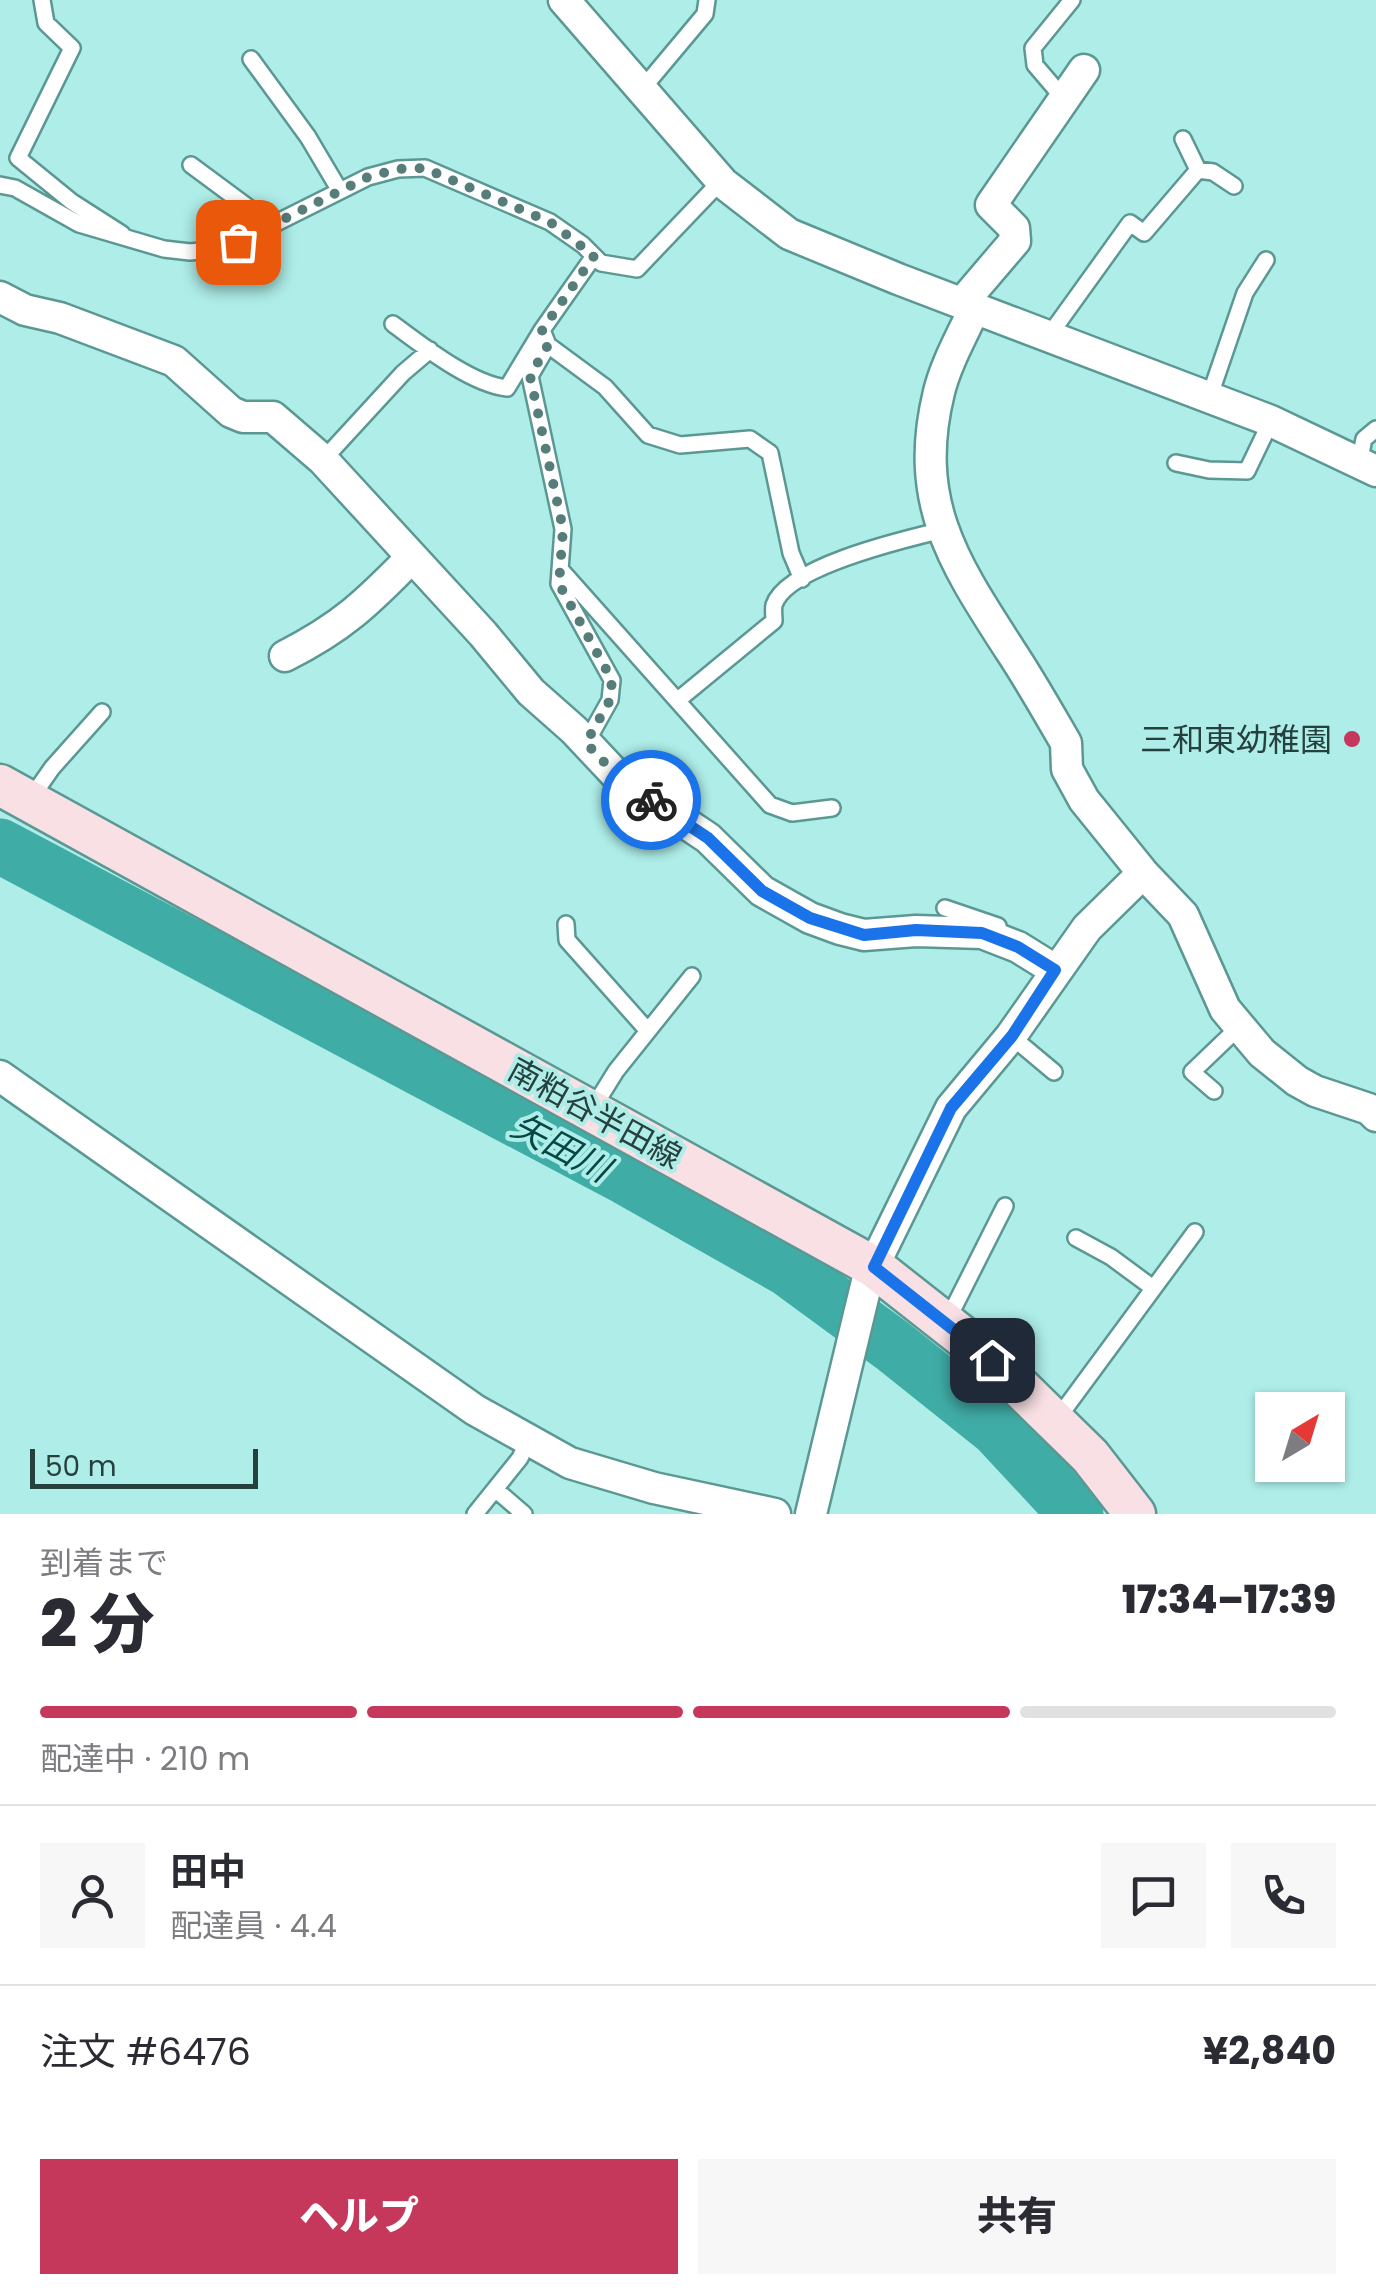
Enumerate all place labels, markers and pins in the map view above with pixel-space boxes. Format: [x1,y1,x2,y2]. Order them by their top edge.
pin [196,200,281,285]
place label: 三和東幼稚園 [1140,717,1332,762]
marker: 三和東幼稚園 [1341,728,1363,750]
pin [950,1318,1035,1403]

